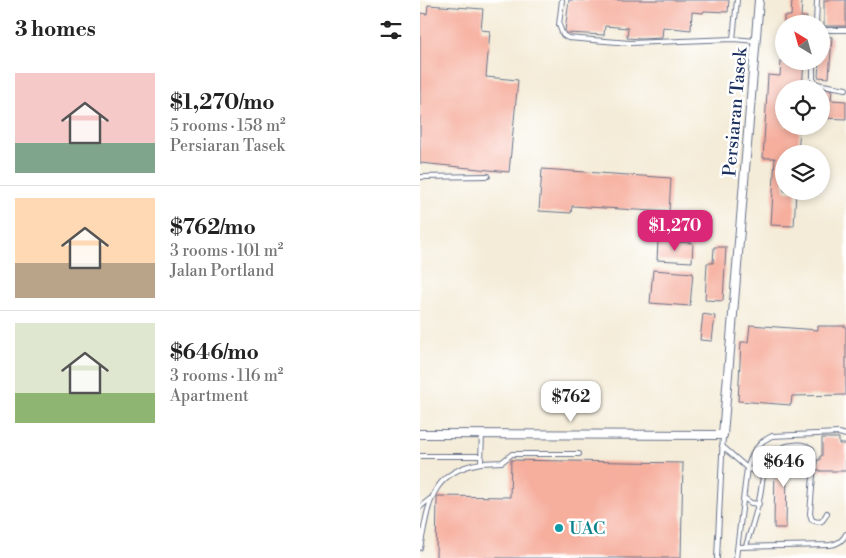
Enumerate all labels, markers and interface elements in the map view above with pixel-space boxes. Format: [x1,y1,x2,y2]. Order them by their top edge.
north arrow [775,15,830,70]
map controls [775,15,830,200]
icon: filters [377,16,405,44]
text: 3 homes [15,17,96,43]
street label: Persiaran Tasek [718,45,753,177]
button: locate [775,80,830,135]
text: $1,270/mo [170,90,275,116]
icon: home [55,93,115,153]
text: 5 rooms · 158 m² [170,116,286,136]
text: Persiaran Tasek [170,136,285,156]
button: layers [775,145,830,200]
pin: $1,270 [634,210,716,252]
text: $762/mo [170,215,256,241]
text: $1,270 [649,216,701,236]
icon: home [55,218,115,278]
text: 3 rooms · 101 m² [170,241,283,261]
text: Jalan Portland [170,261,274,281]
text: $646/mo [170,340,259,366]
icon: home [55,343,115,403]
text: 3 rooms · 116 m² [170,366,283,386]
pin: $762 [541,380,601,423]
text: Apartment [170,386,249,406]
text: $762 [552,387,590,407]
pin: $646 [754,446,814,488]
text: $646 [764,452,804,472]
place label: UAC [569,517,605,540]
marker: UAC [553,522,565,534]

